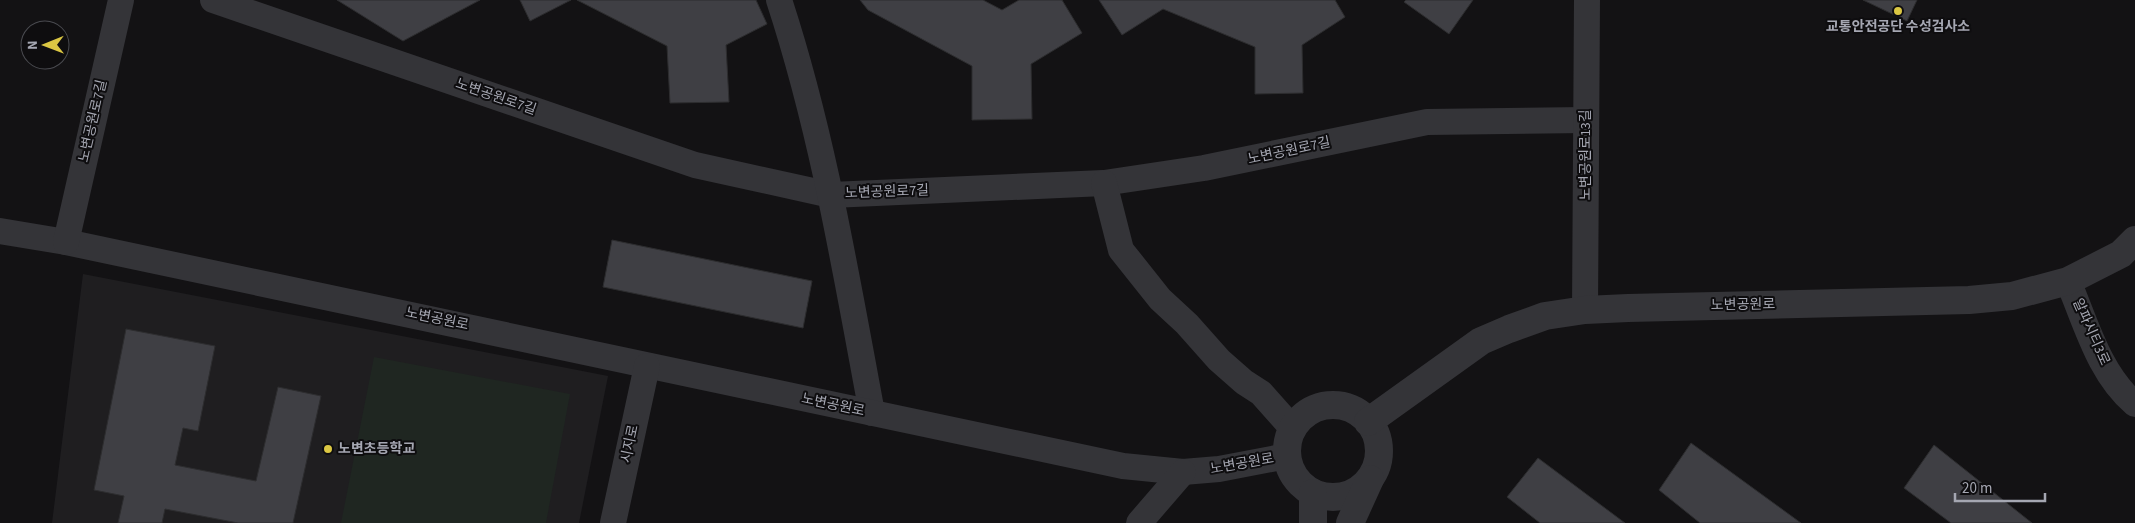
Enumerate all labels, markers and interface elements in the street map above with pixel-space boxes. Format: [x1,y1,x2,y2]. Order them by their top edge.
marker: 교통안전공단 수성검사소 [1892,5,1904,17]
place label: 교통안전공단 수성검사소 [1826,17,1970,37]
north arrow [20,20,70,70]
text: N [23,40,43,50]
street label: 노변공원로7길 [453,74,539,120]
street label: 노변공원로7길 [74,78,112,164]
street label: 노변공원로13길 [1576,109,1596,201]
street label: 노변공원로7길 [1246,132,1332,170]
street label: 노변공원로7길 [845,181,929,203]
street label: 노변공원로 [1711,294,1775,316]
street label: 알파시티3로 [2067,295,2115,369]
street label: 노변공원로 [403,303,471,336]
street label: 노변공원로 [799,389,867,422]
street label: 시지로 [616,423,644,465]
place label: 노변초등학교 [338,439,415,459]
marker: 노변초등학교 [322,443,334,455]
street label: 노변공원로 [1209,449,1276,479]
scale bar [1955,470,2045,502]
text: 20 m [1962,478,1992,499]

